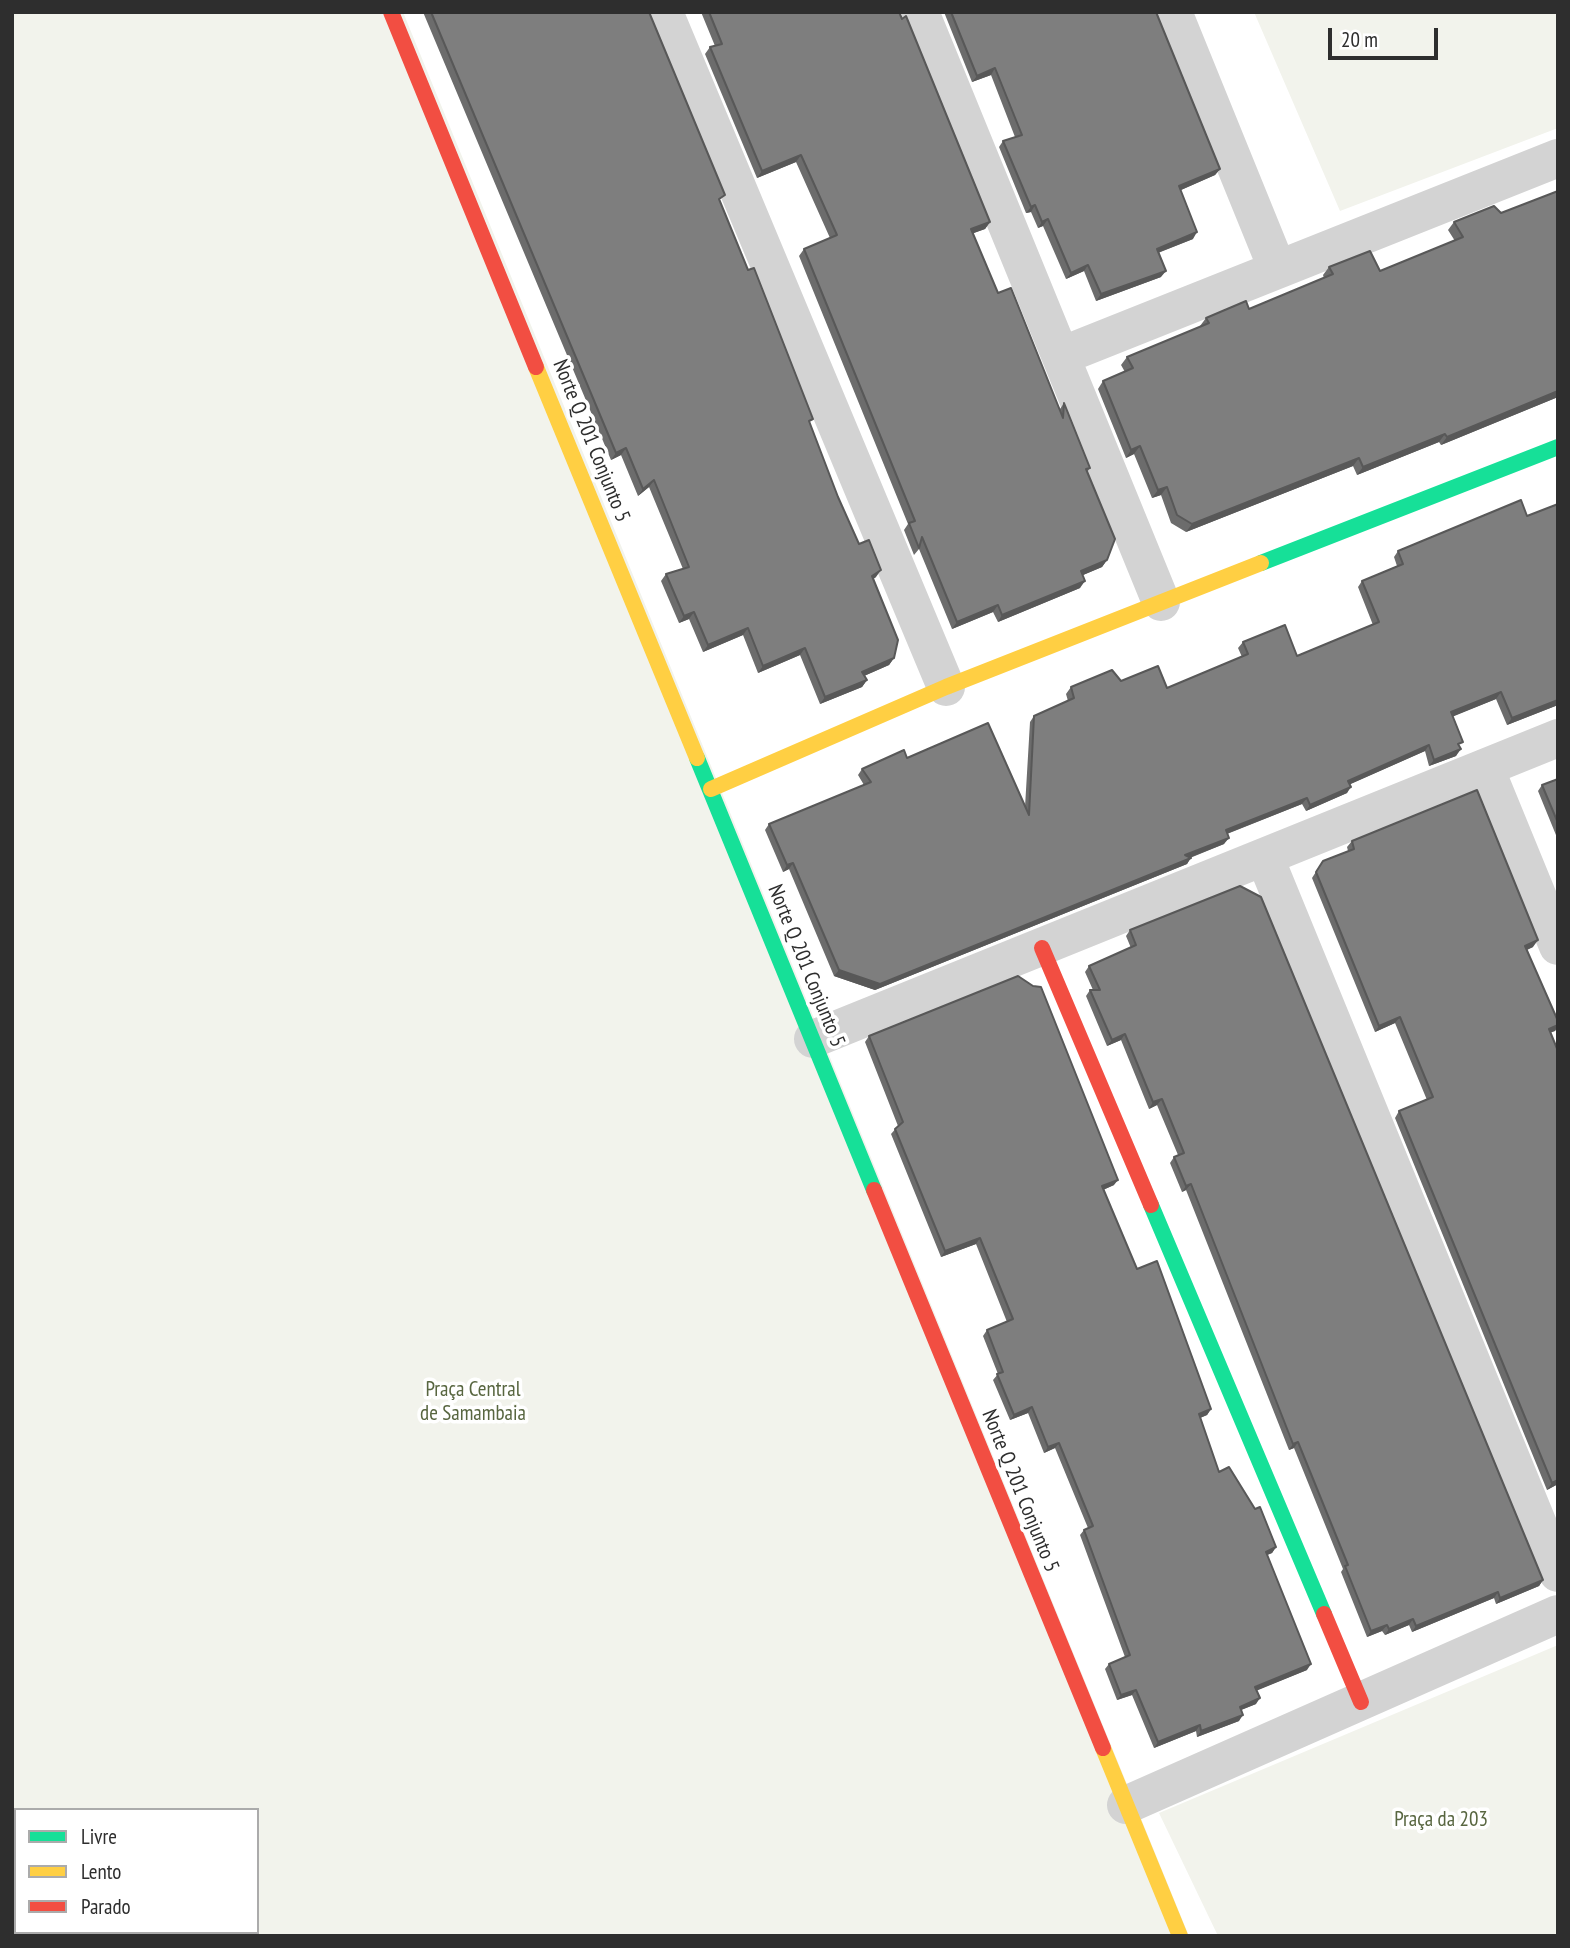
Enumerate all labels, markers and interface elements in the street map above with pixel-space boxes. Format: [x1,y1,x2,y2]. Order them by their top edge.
scale bar [1332,14,1442,58]
text: 20 m [1341,26,1378,53]
street label: Norte Q 201 Conjunto 5 [547,356,635,526]
street label: Norte Q 201 Conjunto 5 [762,881,850,1051]
park label: Praça Central de Samambaia [420,1377,526,1427]
street label: Norte Q 201 Conjunto 5 [976,1406,1064,1576]
park label: Praça da 203 [1394,1807,1488,1833]
legend [14,1808,259,1934]
text: Livre [81,1823,117,1850]
text: Lento [81,1858,121,1885]
text: Parado [81,1893,131,1920]

